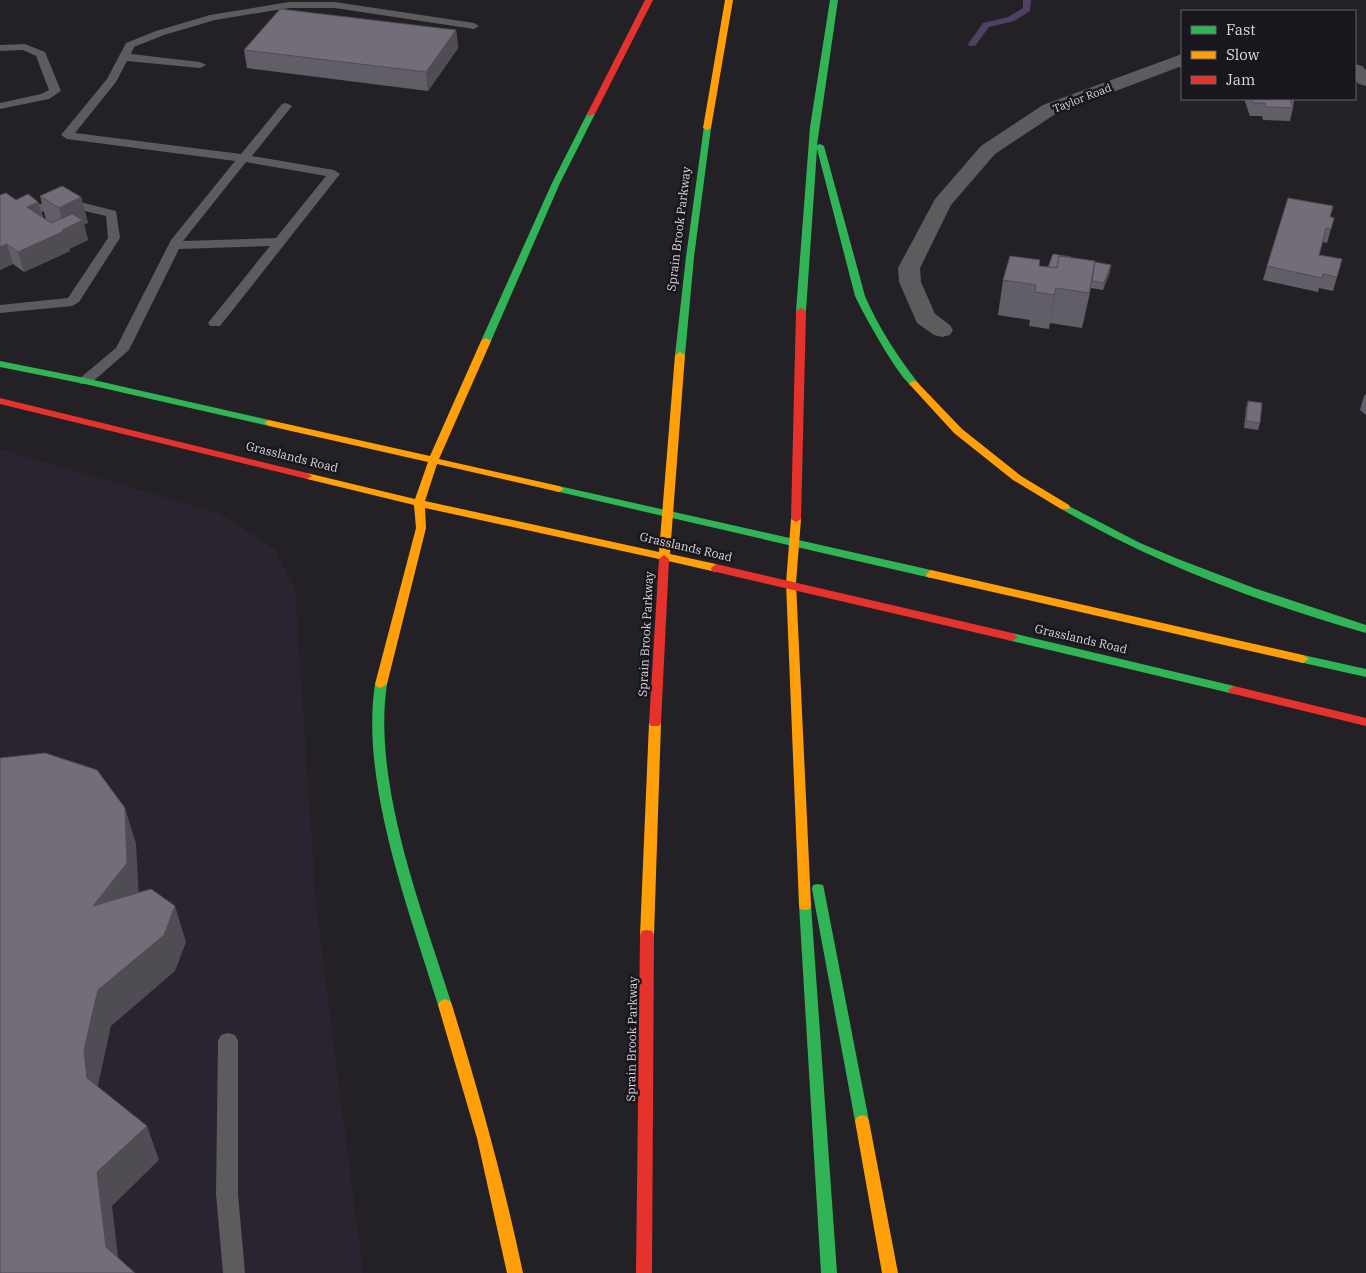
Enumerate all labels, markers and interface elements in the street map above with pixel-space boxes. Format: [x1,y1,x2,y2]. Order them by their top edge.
legend [1181,10,1356,100]
text: Fast [1226,20,1256,39]
text: Slow [1226,45,1260,64]
text: Jam [1226,70,1255,89]
street label: Taylor Road [1051,80,1114,116]
street label: Sprain Brook Parkway [663,165,694,292]
street label: Grasslands Road [244,438,340,475]
street label: Grasslands Road [638,529,734,564]
street label: Sprain Brook Parkway [635,570,656,697]
street label: Grasslands Road [1033,621,1129,656]
street label: Sprain Brook Parkway [623,976,640,1102]

